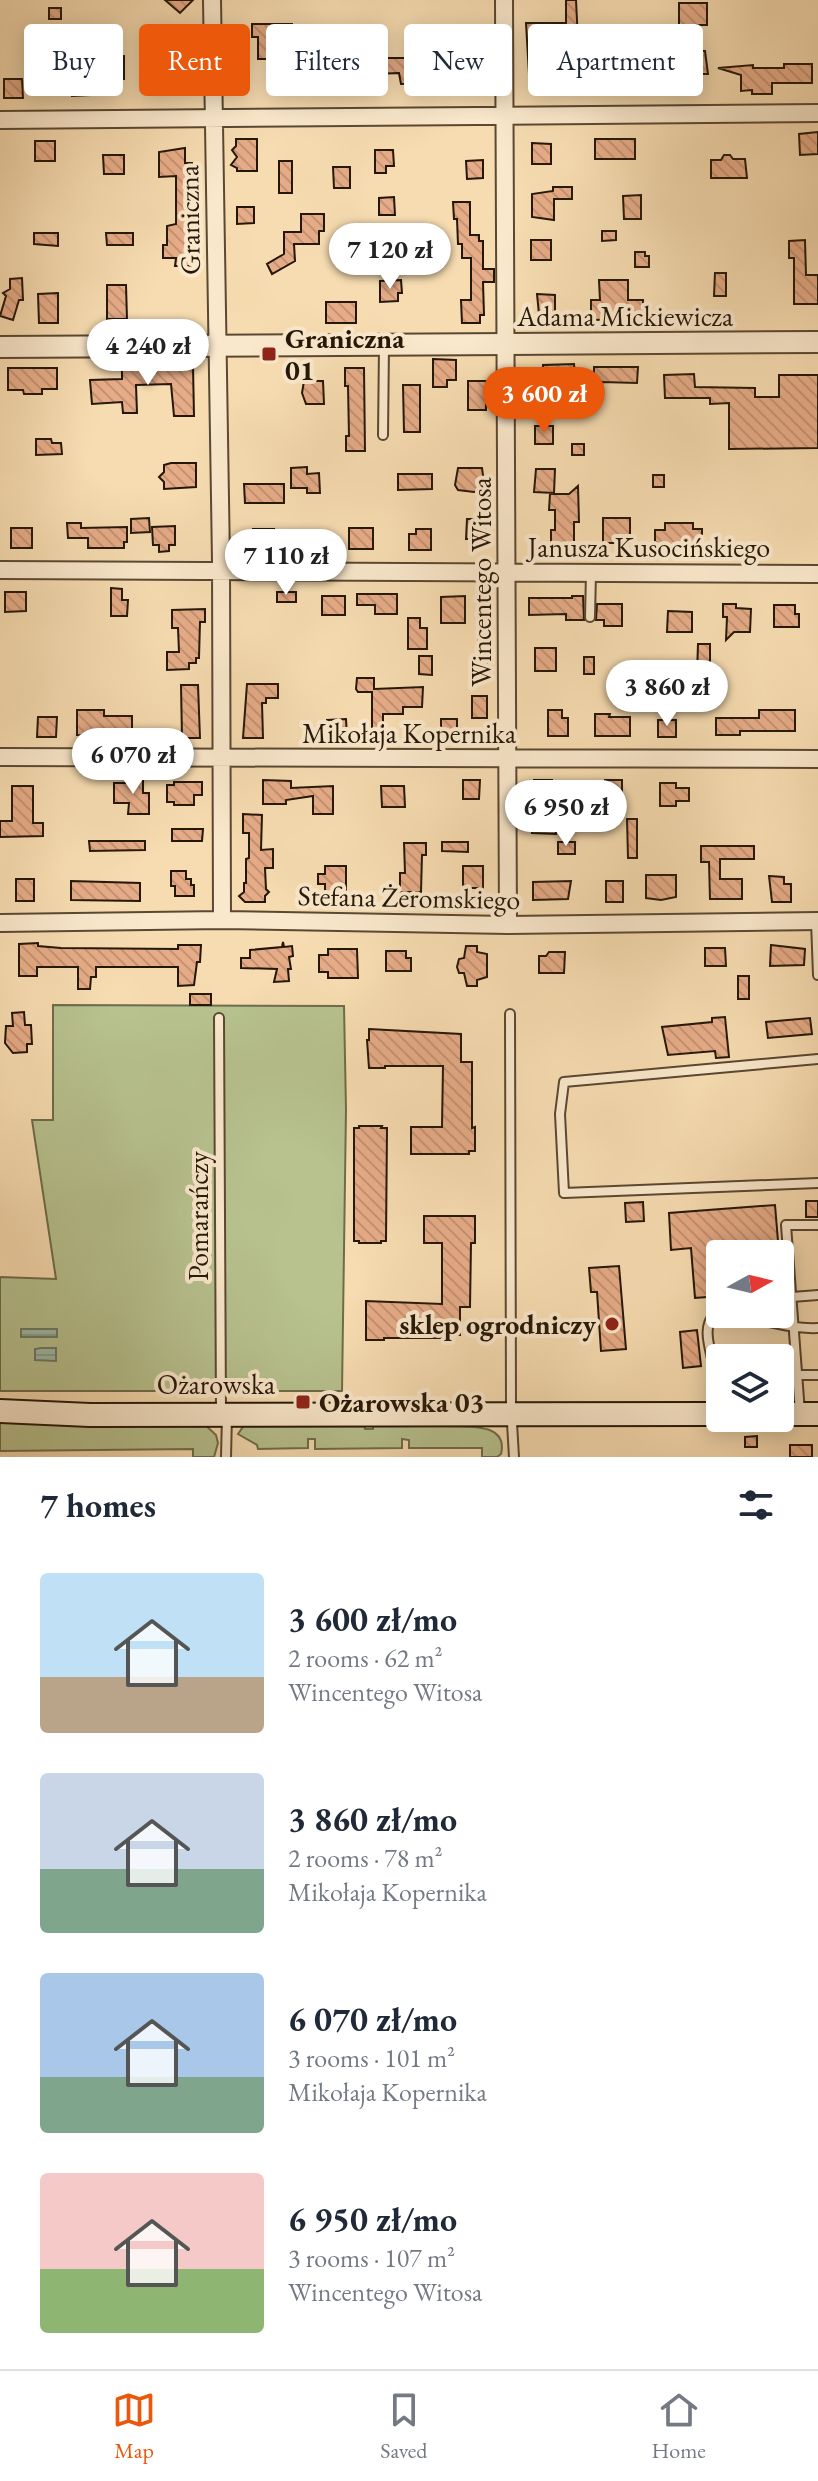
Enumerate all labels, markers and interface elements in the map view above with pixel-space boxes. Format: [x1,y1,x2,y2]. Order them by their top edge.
chip: Buy [24,24,123,96]
chip: Rent [139,24,250,96]
chip: Filters [266,24,388,96]
chip: New [404,24,512,96]
chip: Apartment [528,24,703,96]
street label: Graniczna [170,164,208,275]
pin: 7 120 zł [307,223,473,291]
text: 7 120 zł [347,232,433,266]
street label: Adama Mickiewicza [516,298,734,334]
pin: 4 240 zł [65,319,231,387]
place label: Graniczna 01 [285,320,405,388]
text: 4 240 zł [105,328,191,362]
marker: Graniczna 01 [260,345,278,363]
pin: 3 600 zł [461,367,627,435]
text: 3 600 zł [501,376,587,410]
street label: Wincentego Witosa [463,476,499,687]
pin: 7 110 zł [203,529,369,597]
street label: Janusza Kusocińskiego [526,529,770,565]
text: 7 110 zł [243,538,329,572]
pin: 3 860 zł [584,660,750,728]
text: 3 860 zł [624,669,710,703]
street label: Mikołaja Kopernika [302,715,517,751]
pin: 6 070 zł [50,728,216,796]
text: 6 070 zł [90,737,176,771]
pin: 6 950 zł [483,780,649,848]
text: 6 950 zł [523,789,609,823]
street label: Stefana Żeromskiego [297,877,521,917]
street label: Pomarańczy [180,1150,216,1281]
north arrow [706,1240,794,1328]
map controls [706,1240,794,1432]
place label: sklep ogrodniczy [399,1306,597,1342]
marker: sklep ogrodniczy [603,1315,621,1333]
button: layers [706,1344,794,1432]
street label: Ożarowska [157,1366,276,1402]
place label: Ożarowska 03 [319,1384,484,1420]
marker: Ożarowska 03 [294,1393,312,1411]
text: 7 homes [40,1483,156,1527]
icon: filters [734,1483,778,1527]
text: 3 600 zł/mo [288,1597,457,1641]
icon: home [104,1605,200,1701]
text: 2 rooms · 62 m² [288,1641,443,1675]
text: Wincentego Witosa [288,1675,482,1709]
text: 3 860 zł/mo [288,1797,457,1841]
icon: home [104,1805,200,1901]
text: 2 rooms · 78 m² [288,1841,443,1875]
text: Mikołaja Kopernika [288,1875,487,1909]
text: 6 070 zł/mo [288,1997,457,2041]
icon: home [104,2005,200,2101]
text: 3 rooms · 101 m² [288,2041,455,2075]
text: Mikołaja Kopernika [288,2075,487,2109]
text: 6 950 zł/mo [288,2197,457,2241]
icon: home [104,2205,200,2301]
text: 3 rooms · 107 m² [288,2241,455,2275]
text: Wincentego Witosa [288,2275,482,2309]
tab: Map [112,2388,156,2465]
tab: Saved [380,2388,427,2465]
tab: Home [652,2388,706,2465]

